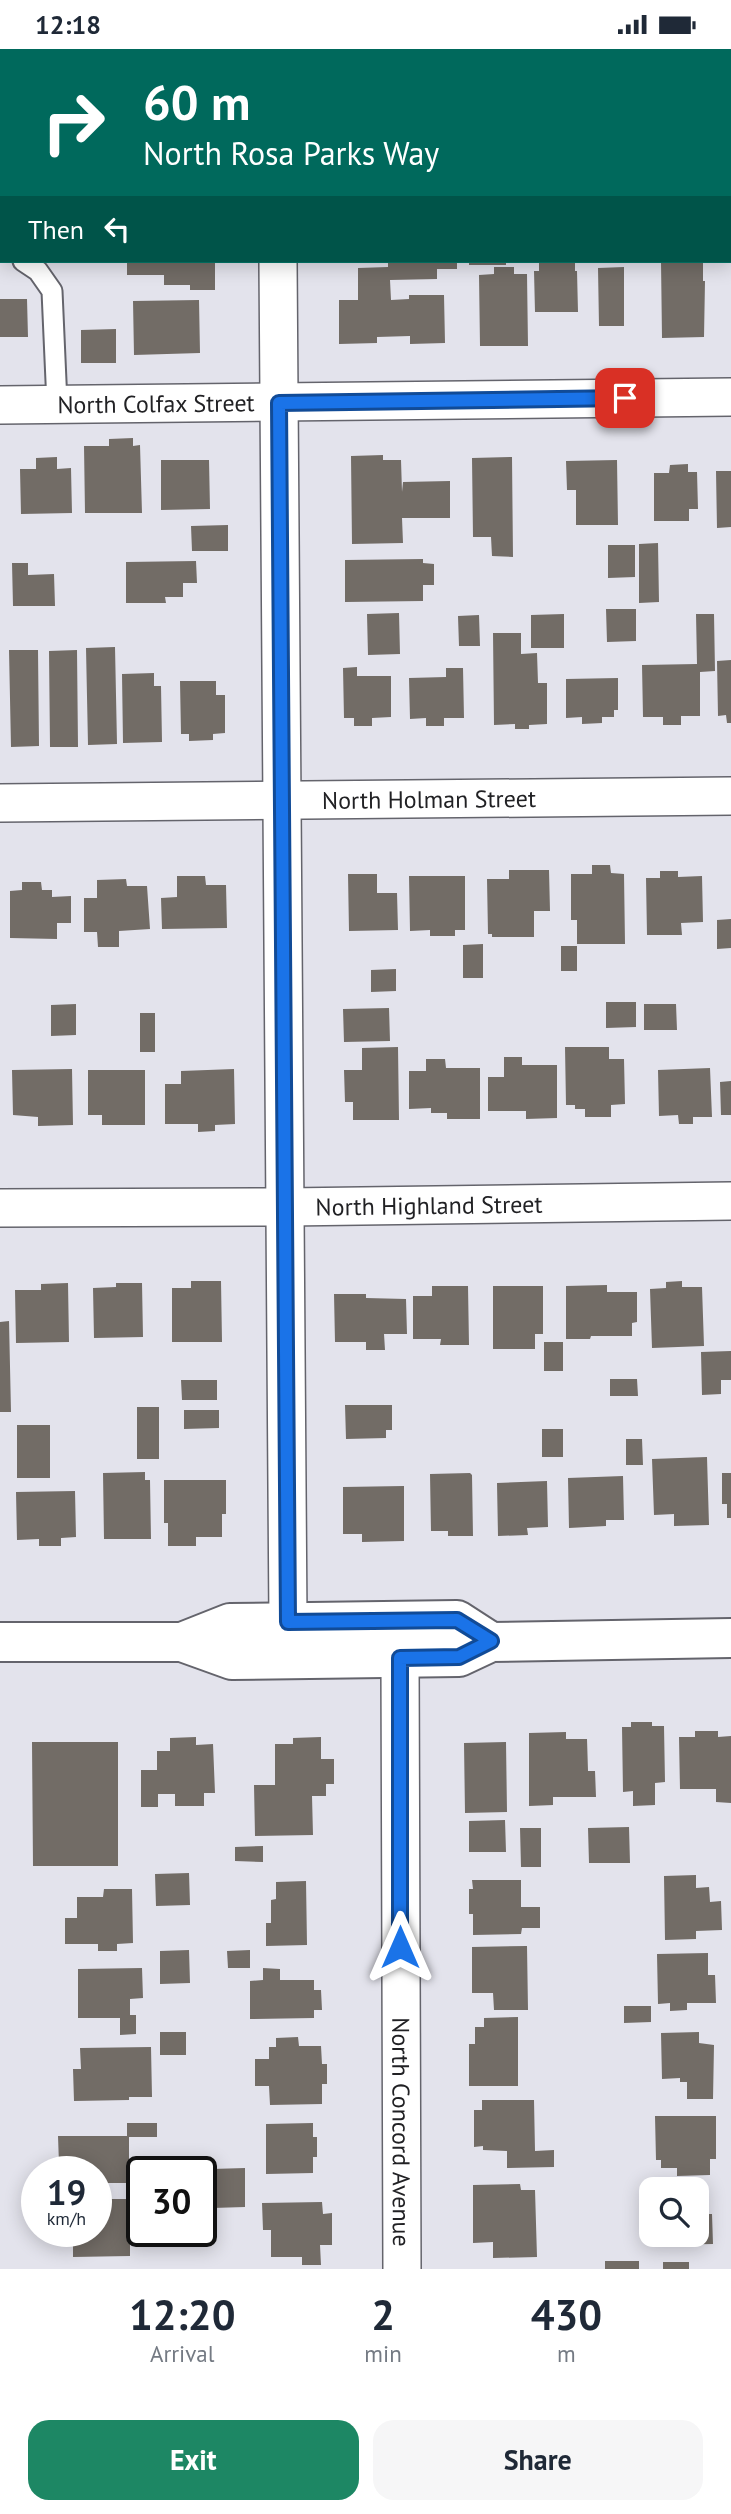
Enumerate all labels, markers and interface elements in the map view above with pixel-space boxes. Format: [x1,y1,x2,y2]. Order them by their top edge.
text: 12:18 [35,8,101,41]
text: 60 m [143,70,250,134]
icon: right [28,77,119,168]
text: North Rosa Parks Way [143,132,439,174]
icon: left [98,210,136,248]
text: Then [28,213,84,246]
pin [595,368,655,428]
icon: arrive [606,379,644,417]
street label: North Colfax Street [57,387,255,420]
street label: North Holman Street [322,782,536,815]
street label: North Highland Street [315,1188,543,1222]
position arrow [363,1910,437,1984]
street label: North Concord Avenue [386,2017,417,2247]
speed limit sign: 30 [126,2156,217,2247]
text: 19 [47,2169,86,2215]
map controls [639,2177,709,2247]
button: search [639,2177,709,2247]
text: km/h [47,2207,86,2230]
text: 12:20 [129,2287,235,2342]
text: 2 [371,2287,395,2342]
text: 430 [531,2287,602,2342]
text: Arrival [150,2339,214,2368]
text: min [364,2339,402,2368]
text: m [557,2339,576,2368]
button: Exit [28,2420,359,2500]
button: Share [373,2420,703,2500]

